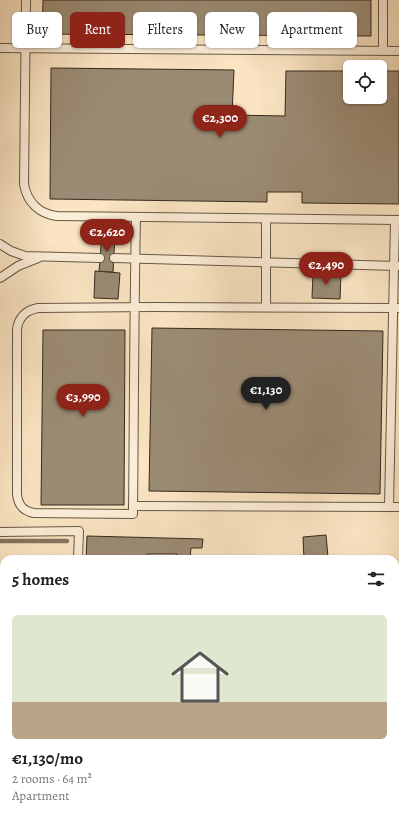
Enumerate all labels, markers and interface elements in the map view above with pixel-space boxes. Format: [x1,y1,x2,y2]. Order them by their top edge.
chip: Buy [12,12,62,48]
chip: Rent [70,12,125,48]
chip: Filters [133,12,197,48]
chip: New [205,12,259,48]
chip: Apartment [267,12,357,48]
map controls [343,60,387,104]
button: locate [343,60,387,104]
pin: €2,300 [187,105,253,139]
text: €2,300 [202,109,238,126]
pin: €2,620 [74,219,140,253]
text: €2,620 [89,223,125,240]
pin: €2,490 [293,252,359,286]
text: €2,490 [308,256,344,273]
pin: €1,130 [233,377,299,411]
text: €1,130 [250,381,282,398]
pin: €3,990 [50,384,116,418]
text: €3,990 [65,388,101,405]
text: 5 homes [12,568,69,591]
icon: filters [365,568,387,590]
icon: home [164,641,236,713]
text: €1,130/mo [12,747,83,770]
text: 2 rooms · 64 m² [12,770,92,787]
text: Apartment [12,787,70,804]

